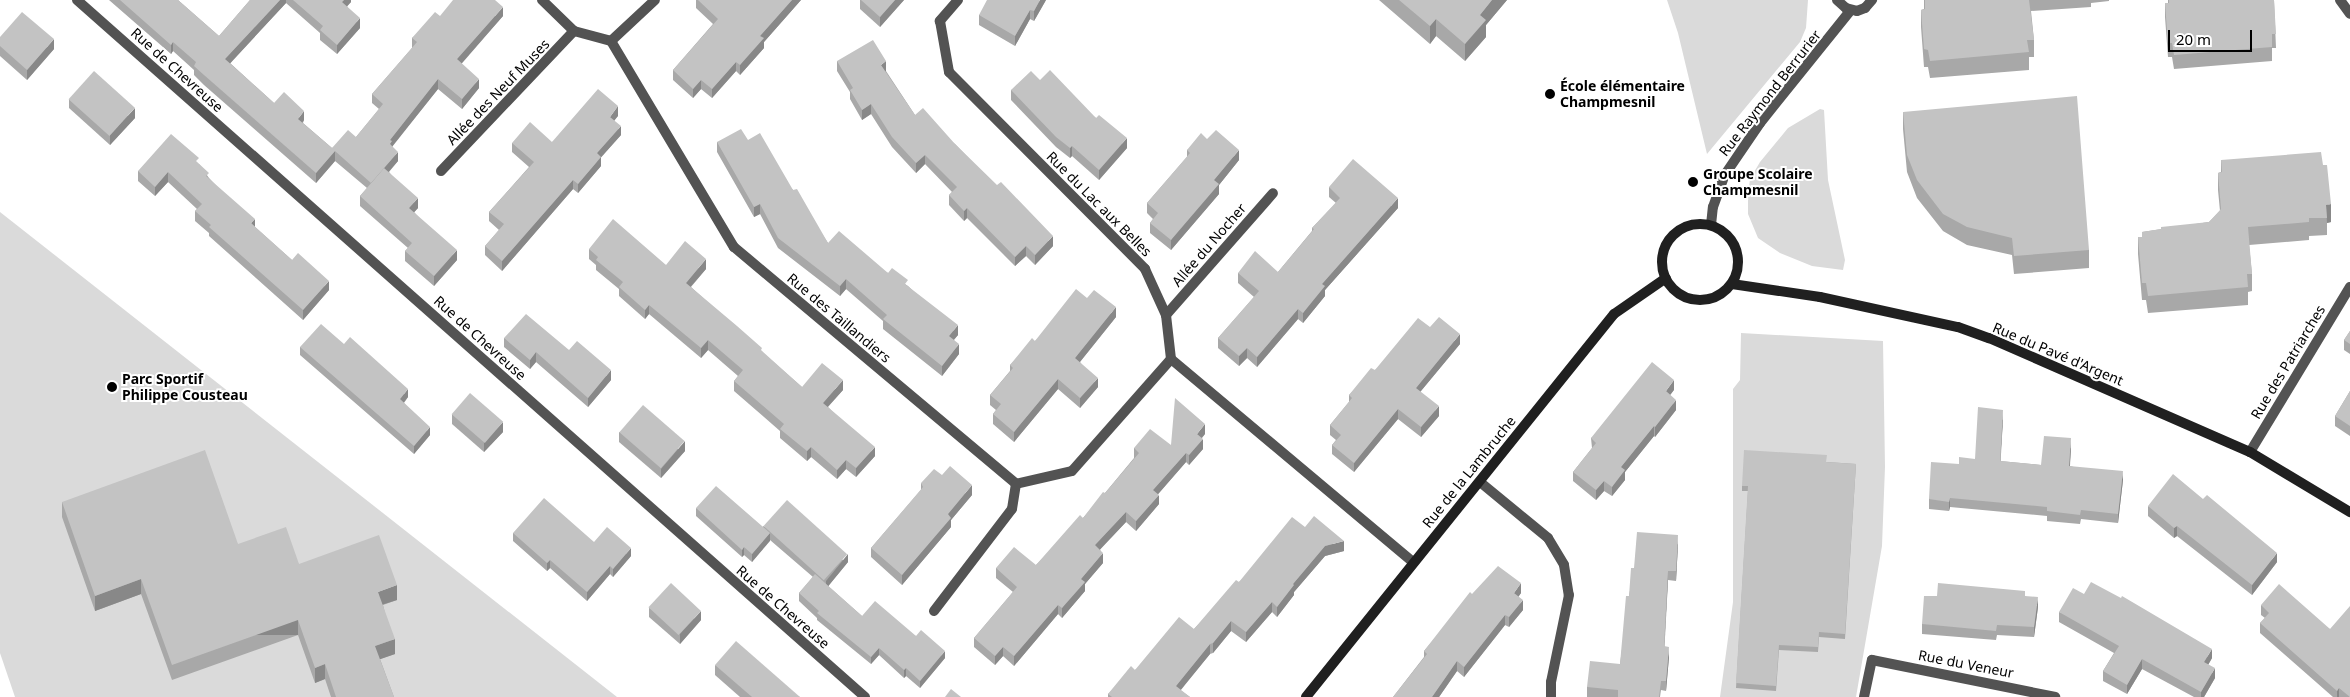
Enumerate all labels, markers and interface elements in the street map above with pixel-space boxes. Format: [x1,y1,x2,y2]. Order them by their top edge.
scale bar [2170,20,2254,52]
street label: Rue de Chevreuse [128,24,226,116]
street label: Rue Raymond Berrurier [1716,27,1824,159]
text: 20 m [2176,29,2211,49]
street label: Allée des Neuf Muses [443,36,553,148]
place label: École élémentaire Champmesnil [1560,78,1685,110]
marker: École élémentaire Champmesnil [1544,88,1556,100]
street label: Rue du Lac aux Belles [1043,148,1155,260]
place label: Groupe Scolaire Champmesnil [1703,166,1813,198]
marker: Groupe Scolaire Champmesnil [1687,176,1699,188]
street label: Allée du Nocher [1168,200,1250,290]
street label: Rue des Taillandiers [784,270,894,366]
street label: Rue de Chevreuse [431,292,529,384]
street label: Rue des Patriarches [2247,302,2329,422]
street label: Rue du Pavé d'Argent [1990,319,2126,389]
place label: Parc Sportif Philippe Cousteau [122,371,248,404]
marker: Parc Sportif Philippe Cousteau [106,381,118,393]
street label: Rue de la Lambruche [1419,413,1519,531]
street label: Rue de Chevreuse [733,562,833,652]
street label: Rue du Veneur [1917,647,2015,681]

